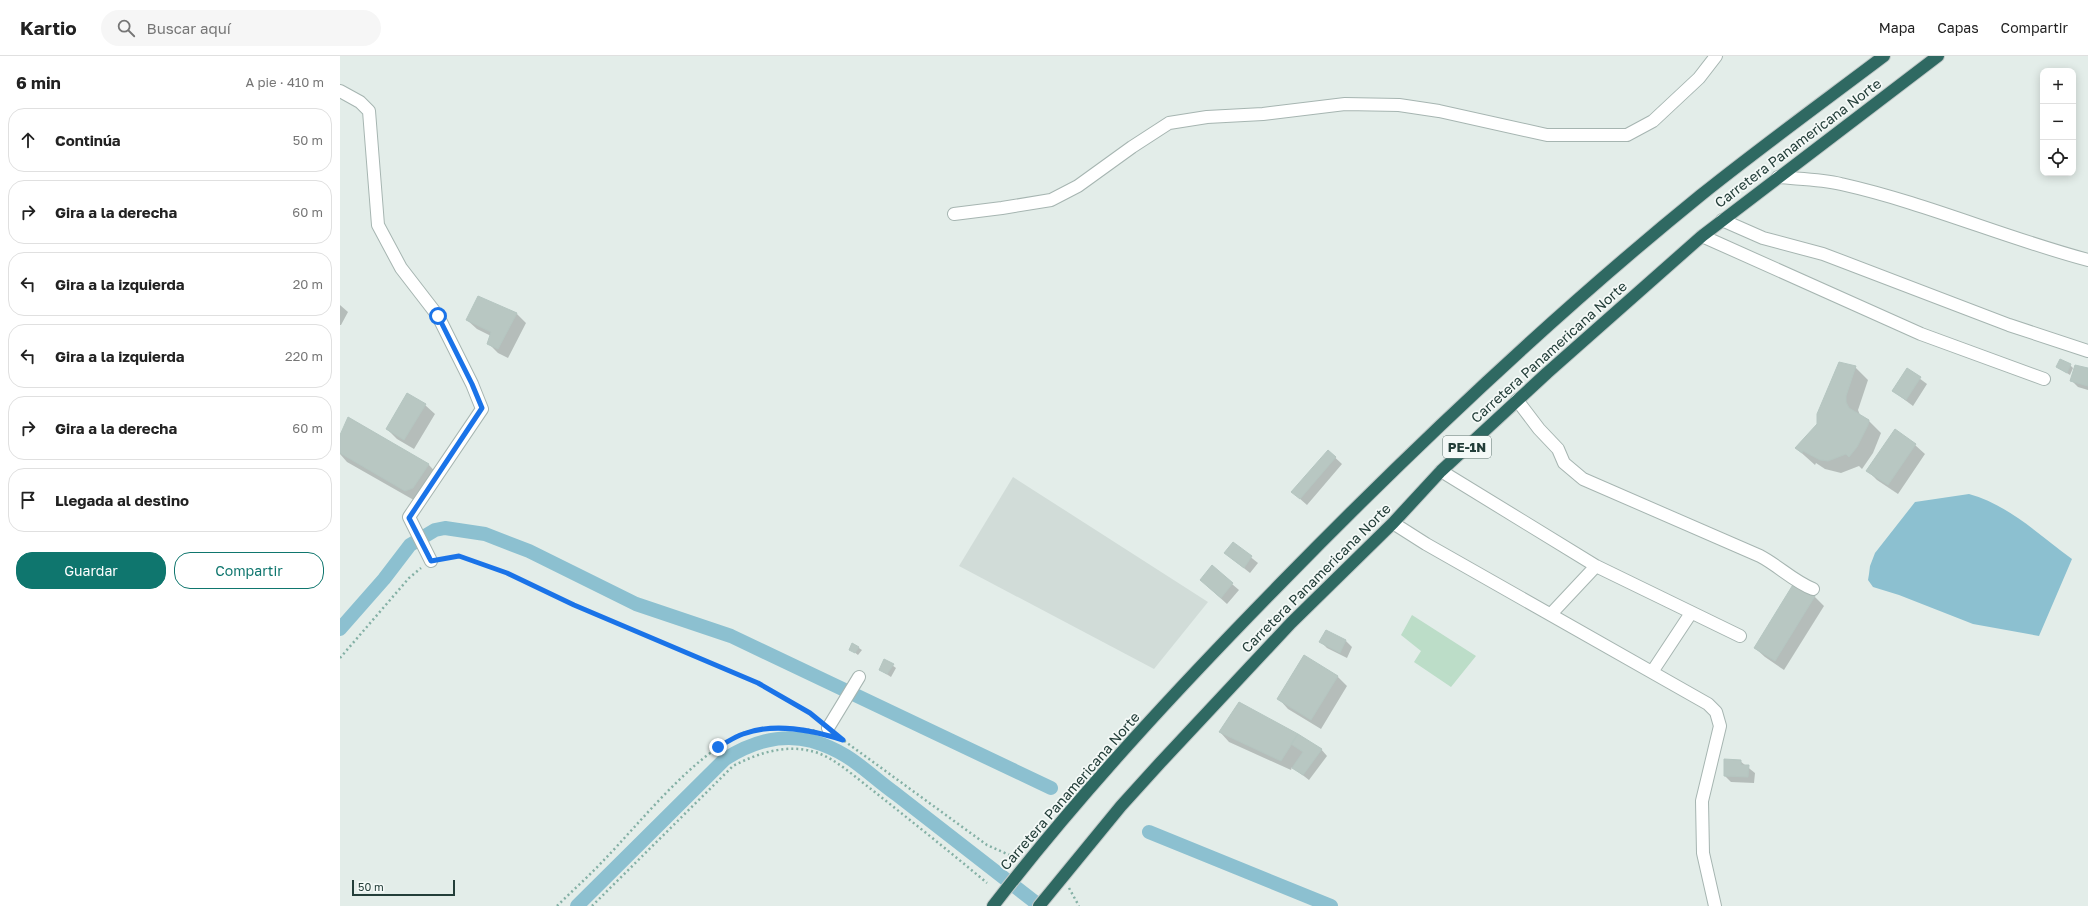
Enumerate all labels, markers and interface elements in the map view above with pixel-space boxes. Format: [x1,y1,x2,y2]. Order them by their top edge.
search box [101,10,381,46]
text: Kartio [20,16,77,39]
icon: search [115,17,137,39]
text: Buscar aquí [147,19,231,37]
text: Mapa [1879,19,1915,36]
text: Capas [1937,19,1979,36]
text: Compartir [2001,19,2068,36]
map controls [2040,68,2076,176]
button: + [2040,68,2076,104]
text: 6 min [16,72,61,93]
text: A pie · 410 m [246,74,324,90]
street label: Carretera Panamericana Norte [1711,74,1884,211]
button: − [2040,104,2076,140]
icon: ahead [17,129,39,151]
text: Continúa [55,131,121,149]
text: 50 m [293,132,323,148]
button: locate [2040,140,2076,176]
icon: right [17,201,39,223]
text: Gira a la derecha [55,203,177,221]
text: 60 m [292,204,323,220]
icon: left [17,273,39,295]
text: Gira a la izquierda [55,275,185,293]
text: 20 m [293,276,323,292]
street label: Carretera Panamericana Norte [1467,277,1630,426]
route start [429,307,447,325]
icon: left [17,345,39,367]
text: Gira a la izquierda [55,347,185,365]
text: 220 m [285,348,323,364]
icon: right [17,417,39,439]
text: Gira a la derecha [55,419,177,437]
text: 60 m [292,420,323,436]
road number: PE-1N [1443,436,1491,458]
icon: arrive [17,489,39,511]
text: Llegada al destino [55,491,189,509]
street label: Carretera Panamericana Norte [1238,500,1394,656]
button: Guardar [16,552,166,589]
button: Compartir [174,552,324,589]
street label: Carretera Panamericana Norte [996,708,1143,873]
route end [709,738,727,756]
scale bar [352,878,455,897]
text: 50 m [358,880,384,893]

